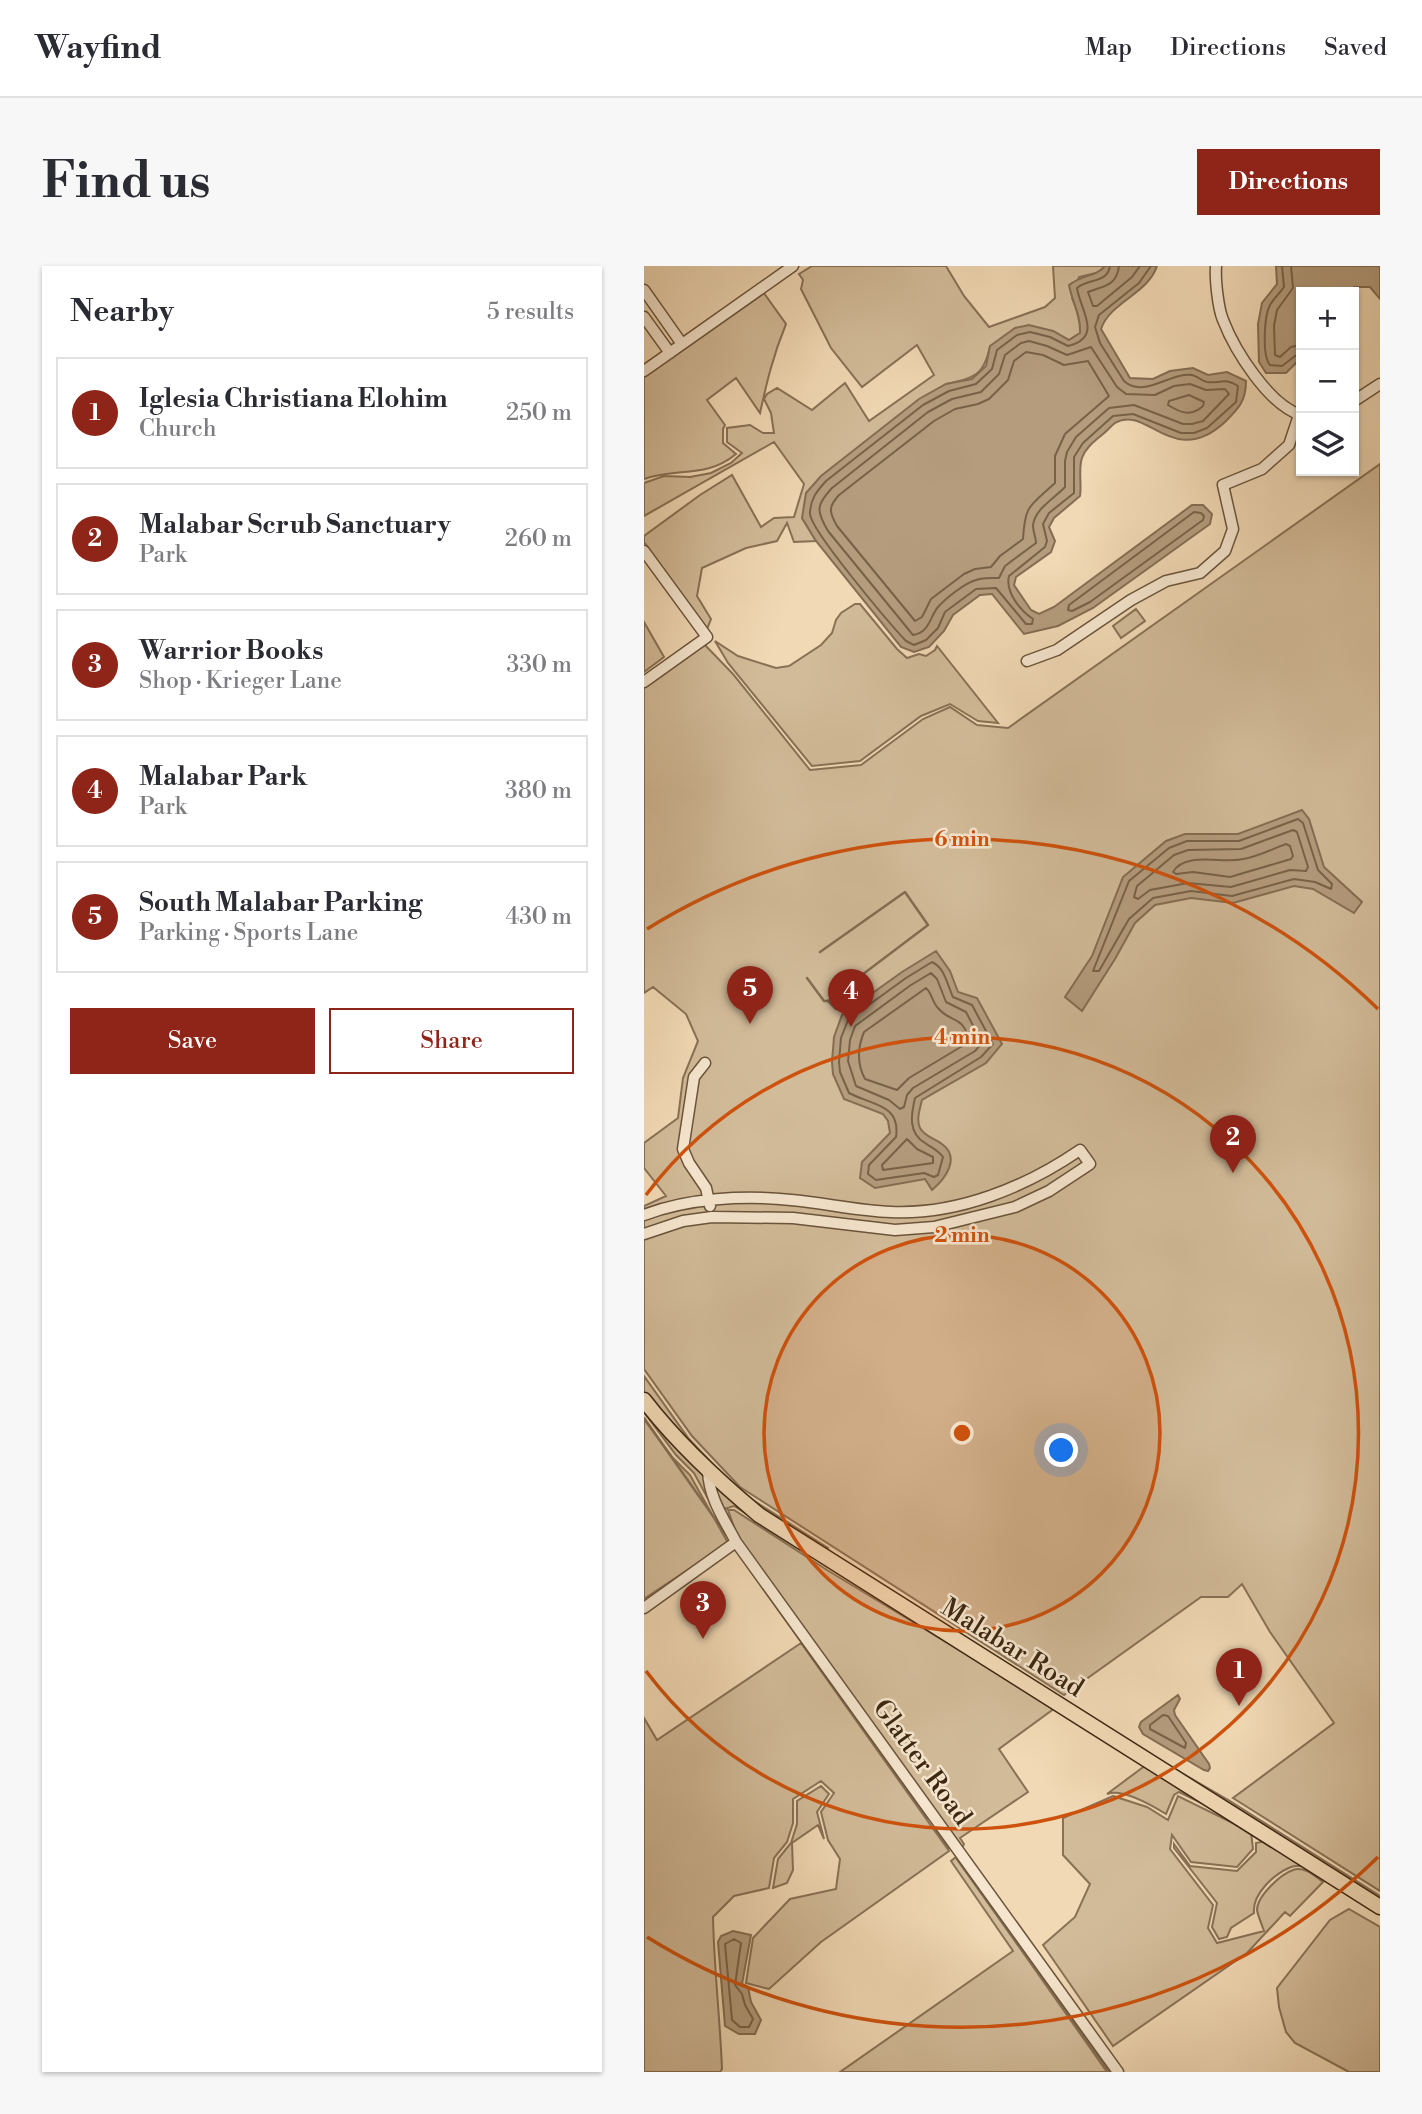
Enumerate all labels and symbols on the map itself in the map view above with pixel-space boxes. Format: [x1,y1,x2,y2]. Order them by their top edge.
text: 6 min [934,827,990,853]
pin: 5 [727,966,773,1024]
pin: 4 [828,969,874,1027]
text: 4 min [934,1025,990,1051]
pin: 2 [1210,1115,1256,1173]
text: 2 min [934,1223,990,1249]
centre of rings [950,1421,974,1445]
your location [1044,1433,1078,1467]
pin: 3 [680,1581,726,1639]
street label: Malabar Road [935,1591,1090,1704]
pin: 1 [1216,1648,1262,1706]
street label: Glatter Road [866,1693,979,1832]

